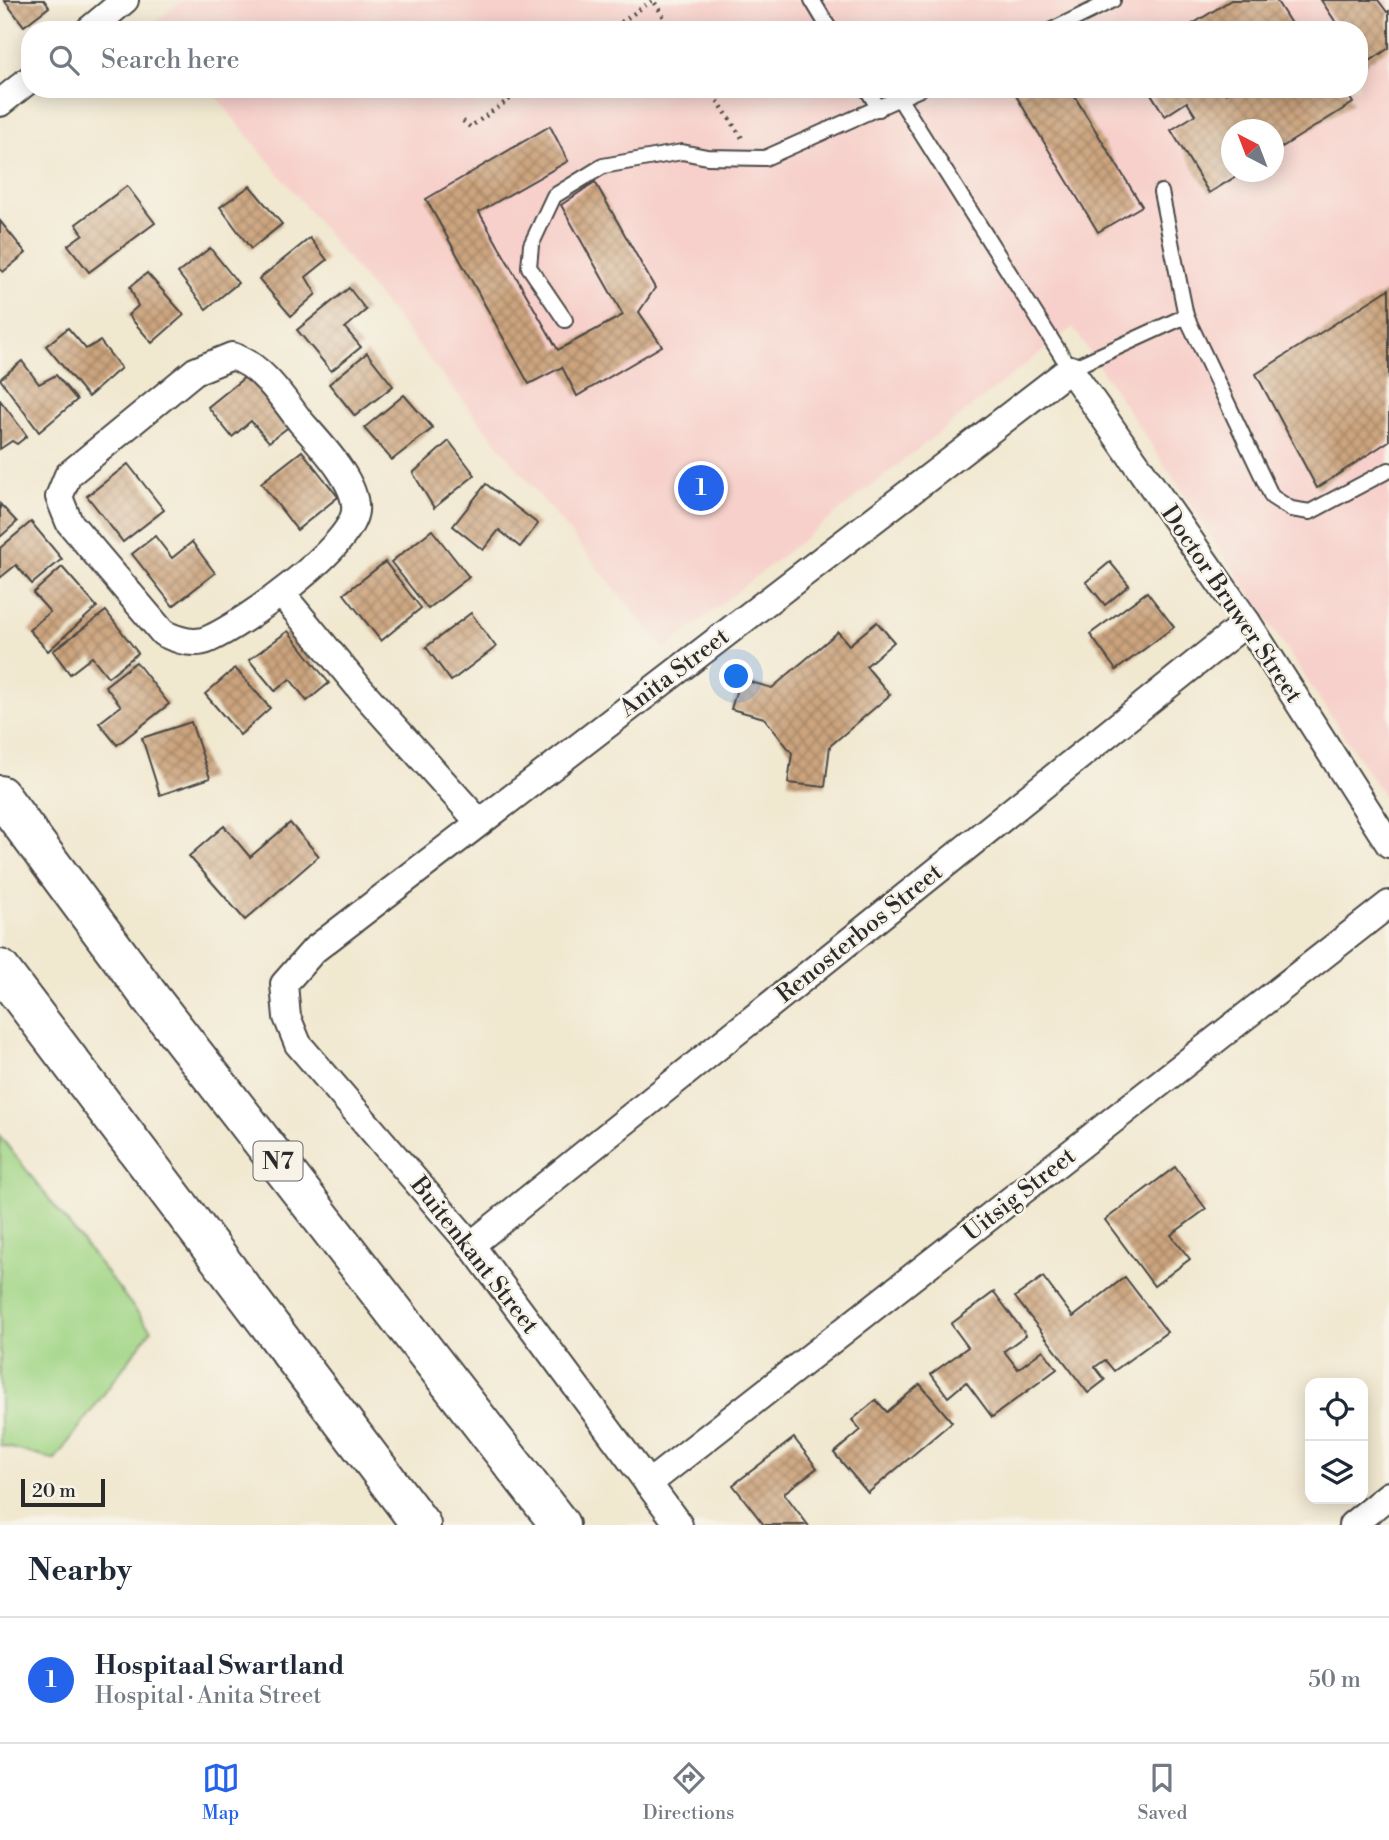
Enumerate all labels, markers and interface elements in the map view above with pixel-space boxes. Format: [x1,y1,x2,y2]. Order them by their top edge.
search box [21,21,1368,98]
icon: search [45,41,83,79]
text: Search here [101,44,240,76]
north arrow [1221,119,1284,182]
pin: 1 [678,462,724,514]
street label: Doctor Bruwer Street [1154,500,1309,709]
street label: Anita Street [613,622,736,724]
your location [719,659,753,693]
street label: Renosterbos Street [770,857,949,1010]
street label: Uitsig Street [957,1141,1082,1248]
road number: N7 [254,1142,302,1180]
street label: Buitenkant Street [403,1170,545,1341]
map controls [1305,1378,1368,1504]
button: locate [1305,1378,1368,1441]
button: layers [1305,1441,1368,1504]
scale bar [21,1476,105,1508]
text: 20 m [32,1479,76,1503]
text: Nearby [28,1552,132,1590]
text: Hospitaal Swartland [95,1650,344,1682]
text: 1 [45,1666,57,1694]
text: 50 m [1308,1666,1361,1694]
text: Hospital · Anita Street [95,1682,321,1710]
tab: Map [202,1759,240,1825]
tab: Directions [643,1759,734,1825]
tab: Saved [1138,1759,1187,1825]

